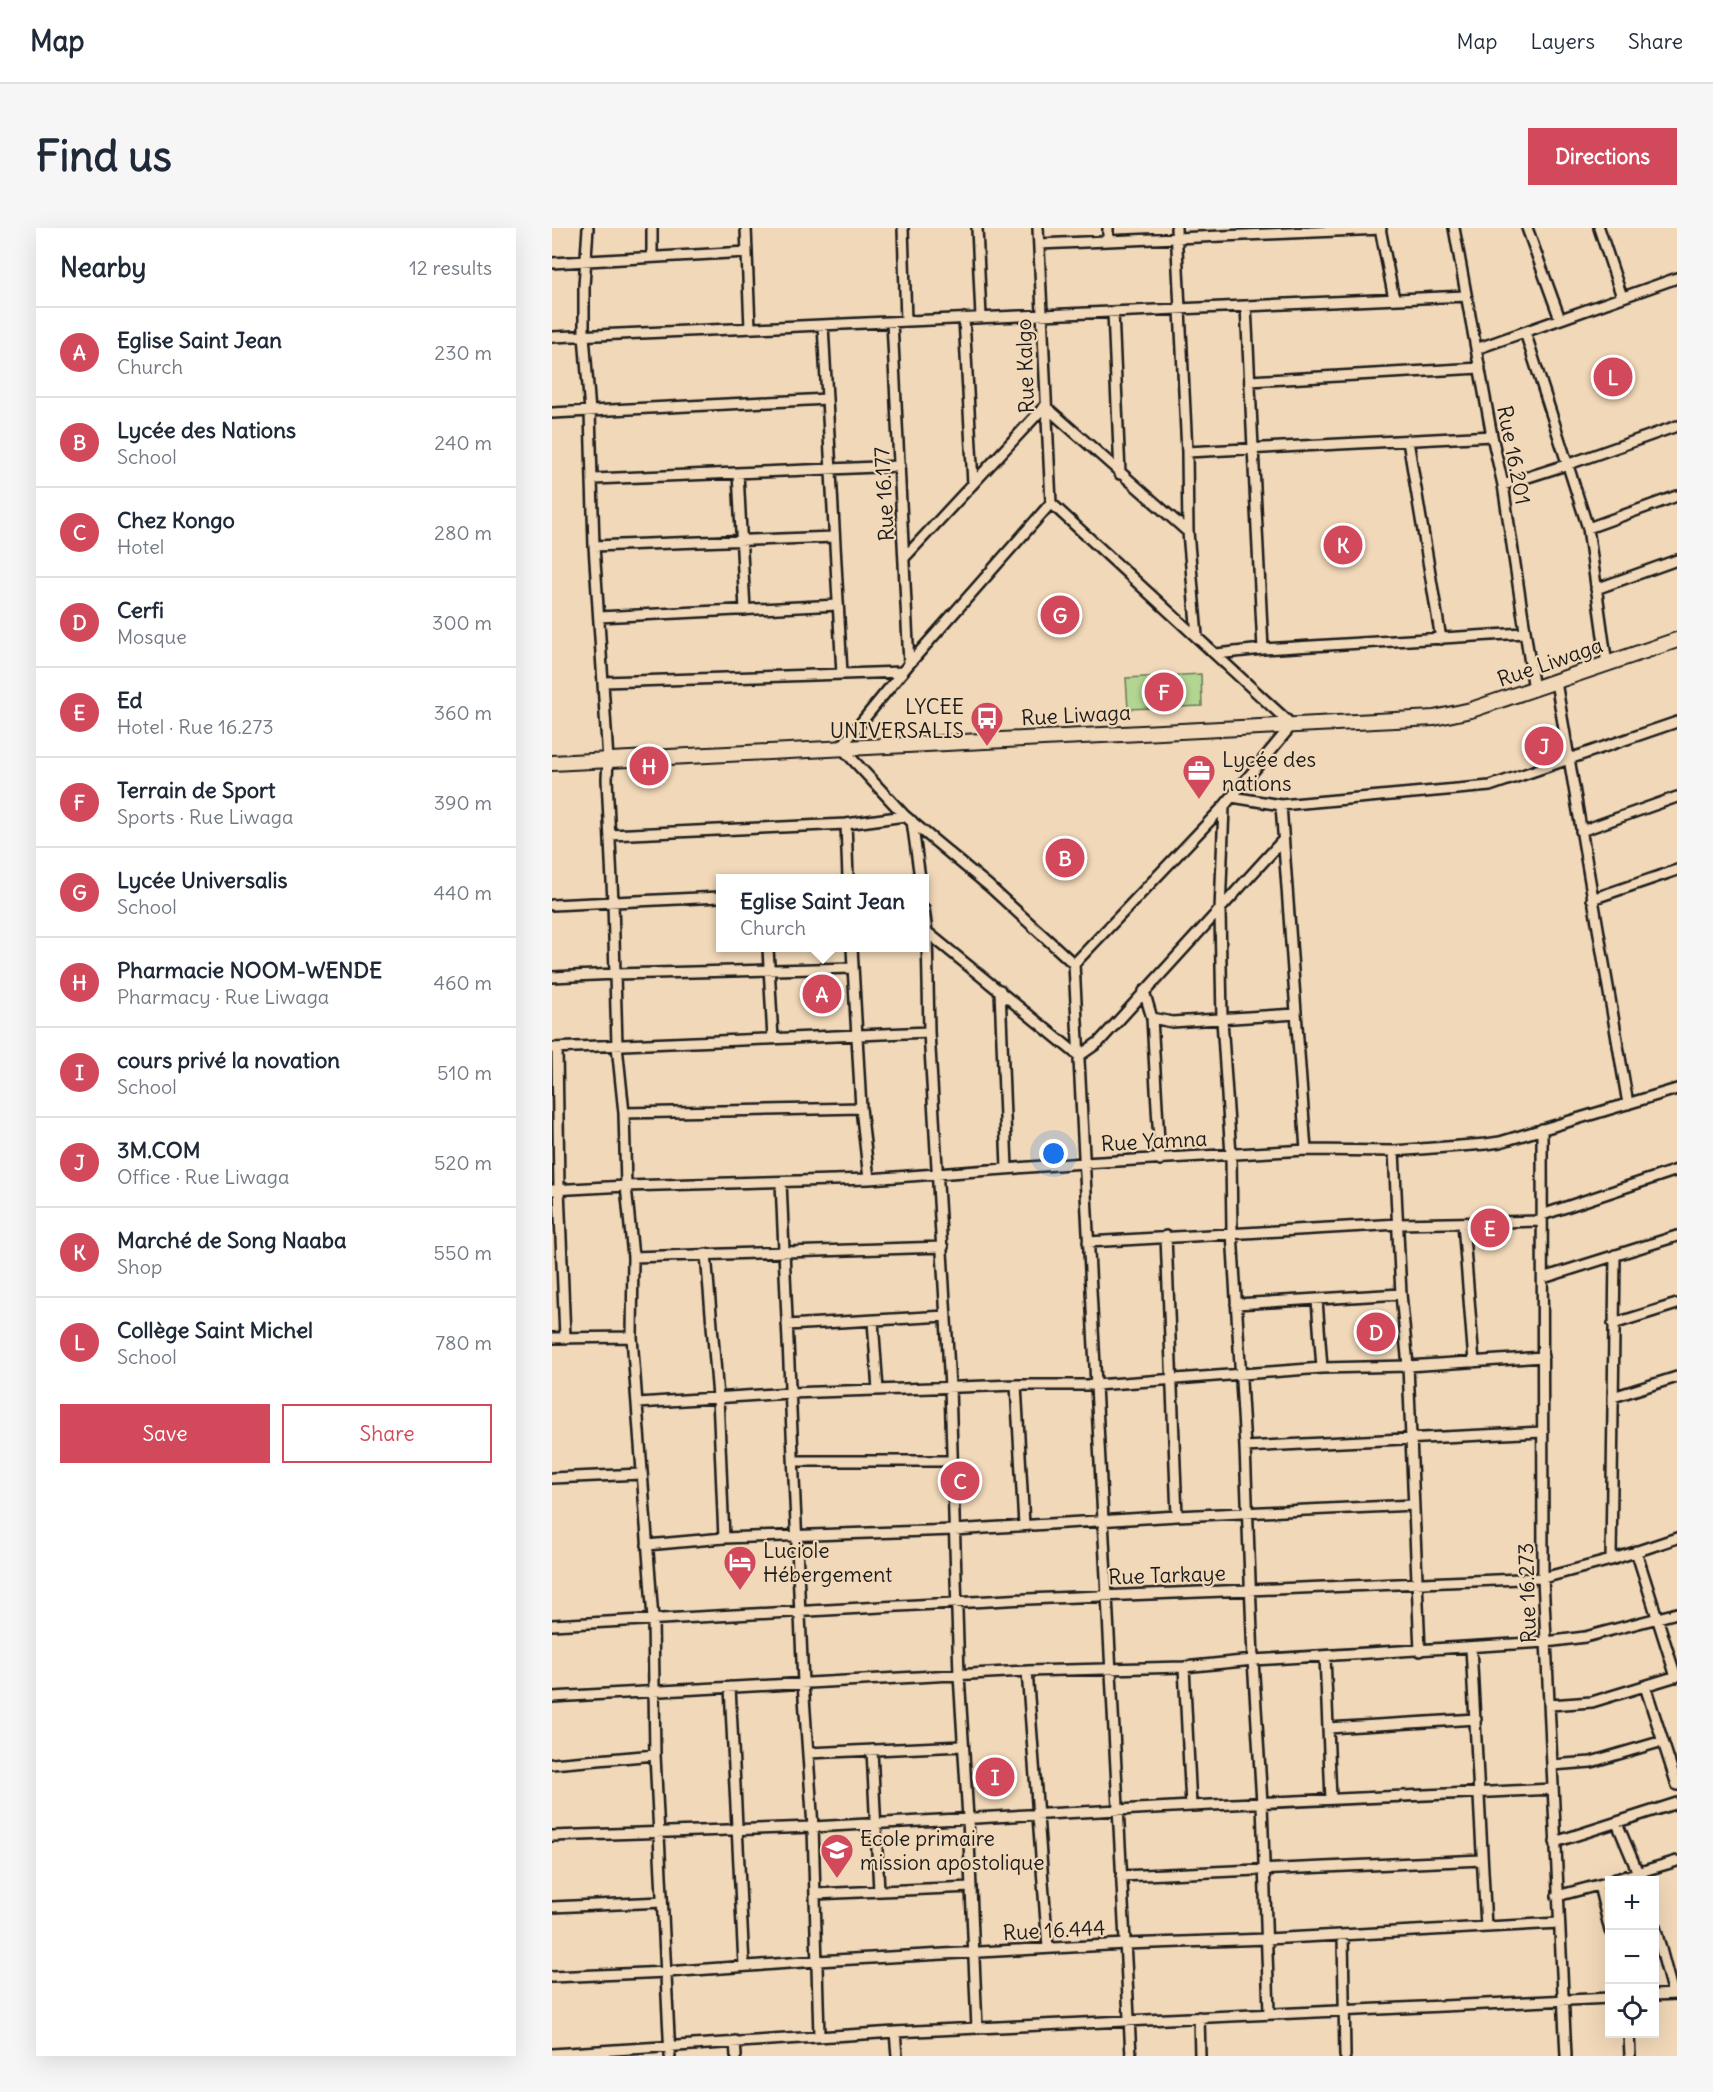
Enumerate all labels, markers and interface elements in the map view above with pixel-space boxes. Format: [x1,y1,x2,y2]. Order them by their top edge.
text: Map [30,23,84,59]
text: Map [1457,28,1497,55]
text: Layers [1530,28,1595,55]
text: Share [1628,28,1683,55]
button: Directions [1528,128,1677,185]
text: Find us [36,130,172,182]
text: Nearby [60,251,146,284]
text: 12 results [409,255,492,280]
street label: Rue Kalgo [1010,318,1040,414]
text: Eglise Saint Jean [117,326,282,354]
text: A [73,340,86,365]
text: 230 m [434,340,492,365]
text: Church [117,354,183,379]
pin: L [1594,354,1632,400]
street label: Rue 16.201 [1491,403,1537,507]
text: Lycée des Nations [117,416,296,444]
text: B [73,430,86,455]
text: 240 m [434,430,492,455]
text: School [117,444,177,469]
street label: Rue 16.177 [868,446,900,542]
text: Chez Kongo [117,506,235,534]
text: C [73,520,86,545]
text: 280 m [434,520,492,545]
pin: K [1324,522,1362,568]
text: Hotel [117,534,164,559]
pin: G [1040,592,1080,638]
text: Cerfi [117,596,164,624]
text: D [72,610,87,635]
text: 300 m [432,610,492,635]
text: Mosque [117,624,187,649]
street label: Rue Liwaga [1494,631,1606,693]
pin: F [1144,670,1184,714]
text: Ed [117,686,143,714]
place label: LYCEE UNIVERSALIS [830,693,964,744]
street label: Rue Liwaga [1020,699,1132,731]
text: E [74,700,85,725]
text: 360 m [434,700,492,725]
bus stop icon: LYCEE UNIVERSALIS [969,700,1005,747]
text: Hotel · Rue 16.273 [117,714,274,739]
pin: J [1524,724,1564,768]
pin: H [630,744,668,788]
place label: Lycée des nations [1222,746,1316,797]
office icon: Lycée des nations [1181,753,1217,800]
text: Terrain de Sport [117,776,275,804]
text: F [74,790,85,815]
text: 390 m [434,790,492,815]
text: Sports · Rue Liwaga [117,804,293,829]
pin: B [1046,836,1084,880]
text: Lycée Universalis [117,866,287,894]
popup [716,874,929,952]
text: G [72,880,87,905]
text: 440 m [433,880,492,905]
text: Eglise Saint Jean [740,887,905,915]
text: School [117,894,177,919]
text: Church [740,915,806,940]
text: Pharmacie NOOM-WENDE [117,956,382,984]
text: H [72,970,87,995]
text: 460 m [433,970,492,995]
pin: A [802,972,842,1017]
text: Pharmacy · Rue Liwaga [117,984,329,1009]
text: cours privé la novation [117,1046,340,1074]
text: I [75,1060,84,1085]
text: 510 m [437,1060,492,1085]
text: School [117,1074,177,1099]
street label: Rue Yamna [1100,1125,1208,1157]
text: 3M.COM [117,1136,201,1164]
your location [1039,1139,1068,1168]
text: J [74,1150,85,1175]
text: 520 m [434,1150,492,1175]
text: Office · Rue Liwaga [117,1164,289,1189]
pin: E [1470,1206,1510,1250]
text: Marché de Song Naaba [117,1226,347,1254]
text: K [73,1240,86,1265]
text: 550 m [434,1240,492,1265]
text: Shop [117,1254,162,1279]
pin: D [1356,1310,1396,1354]
text: Collège Saint Michel [117,1316,313,1344]
text: L [74,1330,85,1355]
text: 780 m [435,1330,492,1355]
text: School [117,1344,177,1369]
button: Save [60,1404,270,1463]
button: Share [282,1404,492,1463]
pin: C [940,1458,980,1504]
place label: Luciole Hébergement [763,1537,892,1588]
street label: Rue 16.273 [1512,1542,1542,1644]
hotel icon: Luciole Hébergement [722,1544,758,1591]
street label: Rue Tarkaye [1108,1559,1226,1591]
pin: I [976,1754,1014,1800]
place label: Ecole primaire mission apostolique [860,1825,1045,1876]
school or university icon: Ecole primaire mission apostolique [819,1832,855,1879]
map controls [1605,1876,1659,2038]
button: + [1605,1876,1659,1930]
street label: Rue 16.444 [1002,1914,1106,1946]
button: − [1605,1930,1659,1984]
button: locate [1605,1984,1659,2038]

